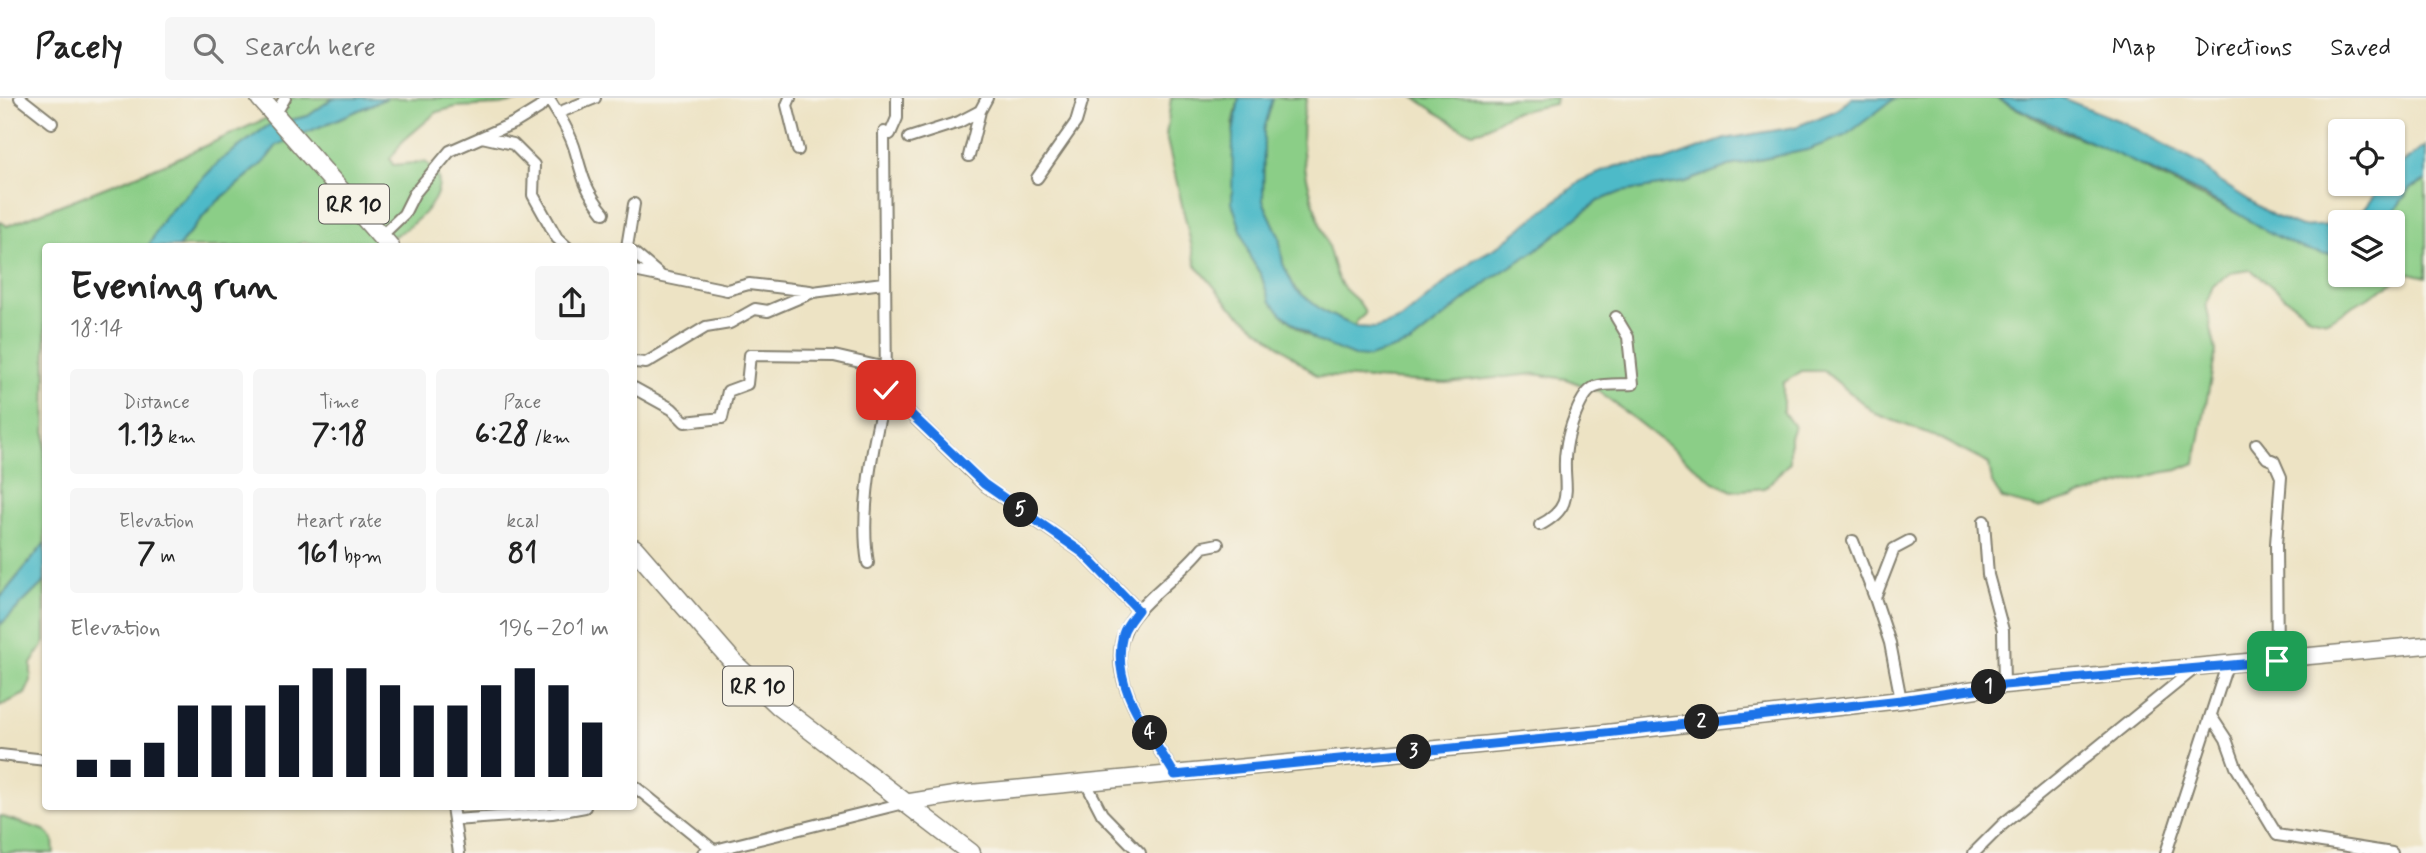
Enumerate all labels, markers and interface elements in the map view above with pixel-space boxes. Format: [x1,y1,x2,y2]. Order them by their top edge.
search box [165,17,655,80]
text: Pacely [35,26,123,70]
icon: search [189,29,227,67]
text: Search here [245,31,376,65]
text: Map [2112,33,2156,64]
text: Directions [2194,33,2292,64]
text: Saved [2330,33,2391,64]
map controls [2328,119,2405,287]
button: locate [2328,119,2405,196]
road number: RR 10 [319,184,389,223]
button: layers [2328,210,2405,287]
text: Evening run [70,263,277,312]
button: share [535,266,609,340]
text: 18:14 [70,314,123,344]
pin [856,360,916,420]
icon: check [867,371,905,409]
text: Distance [123,390,190,415]
text: Time [320,390,359,415]
text: Pace [504,390,541,415]
text: 1.13 [117,415,163,454]
text: 7:18 [311,415,368,454]
text: 6:28 [475,415,529,454]
text: km [163,425,196,450]
text: /km [529,425,570,450]
pin: 5 [1004,492,1038,528]
text: 5 [1015,497,1026,522]
text: Elevation [119,509,194,534]
text: Heart rate [297,509,382,534]
text: kcal [507,509,538,534]
text: 7 [137,534,155,573]
text: 161 [297,534,339,573]
text: 81 [508,534,537,573]
text: m [155,544,176,569]
text: bpm [339,544,382,569]
text: Elevation [70,614,161,644]
text: 196–201 m [499,614,609,644]
pin [2247,631,2307,691]
icon: arrive [2258,642,2296,680]
road number: RR 10 [723,666,793,706]
pin: 1 [1972,670,2007,704]
text: 1 [1984,674,1993,699]
pin: 2 [1684,704,1720,740]
text: 2 [1697,709,1706,734]
pin: 4 [1132,716,1168,750]
text: 4 [1144,720,1155,745]
pin: 3 [1396,734,1432,770]
text: 3 [1409,739,1418,764]

